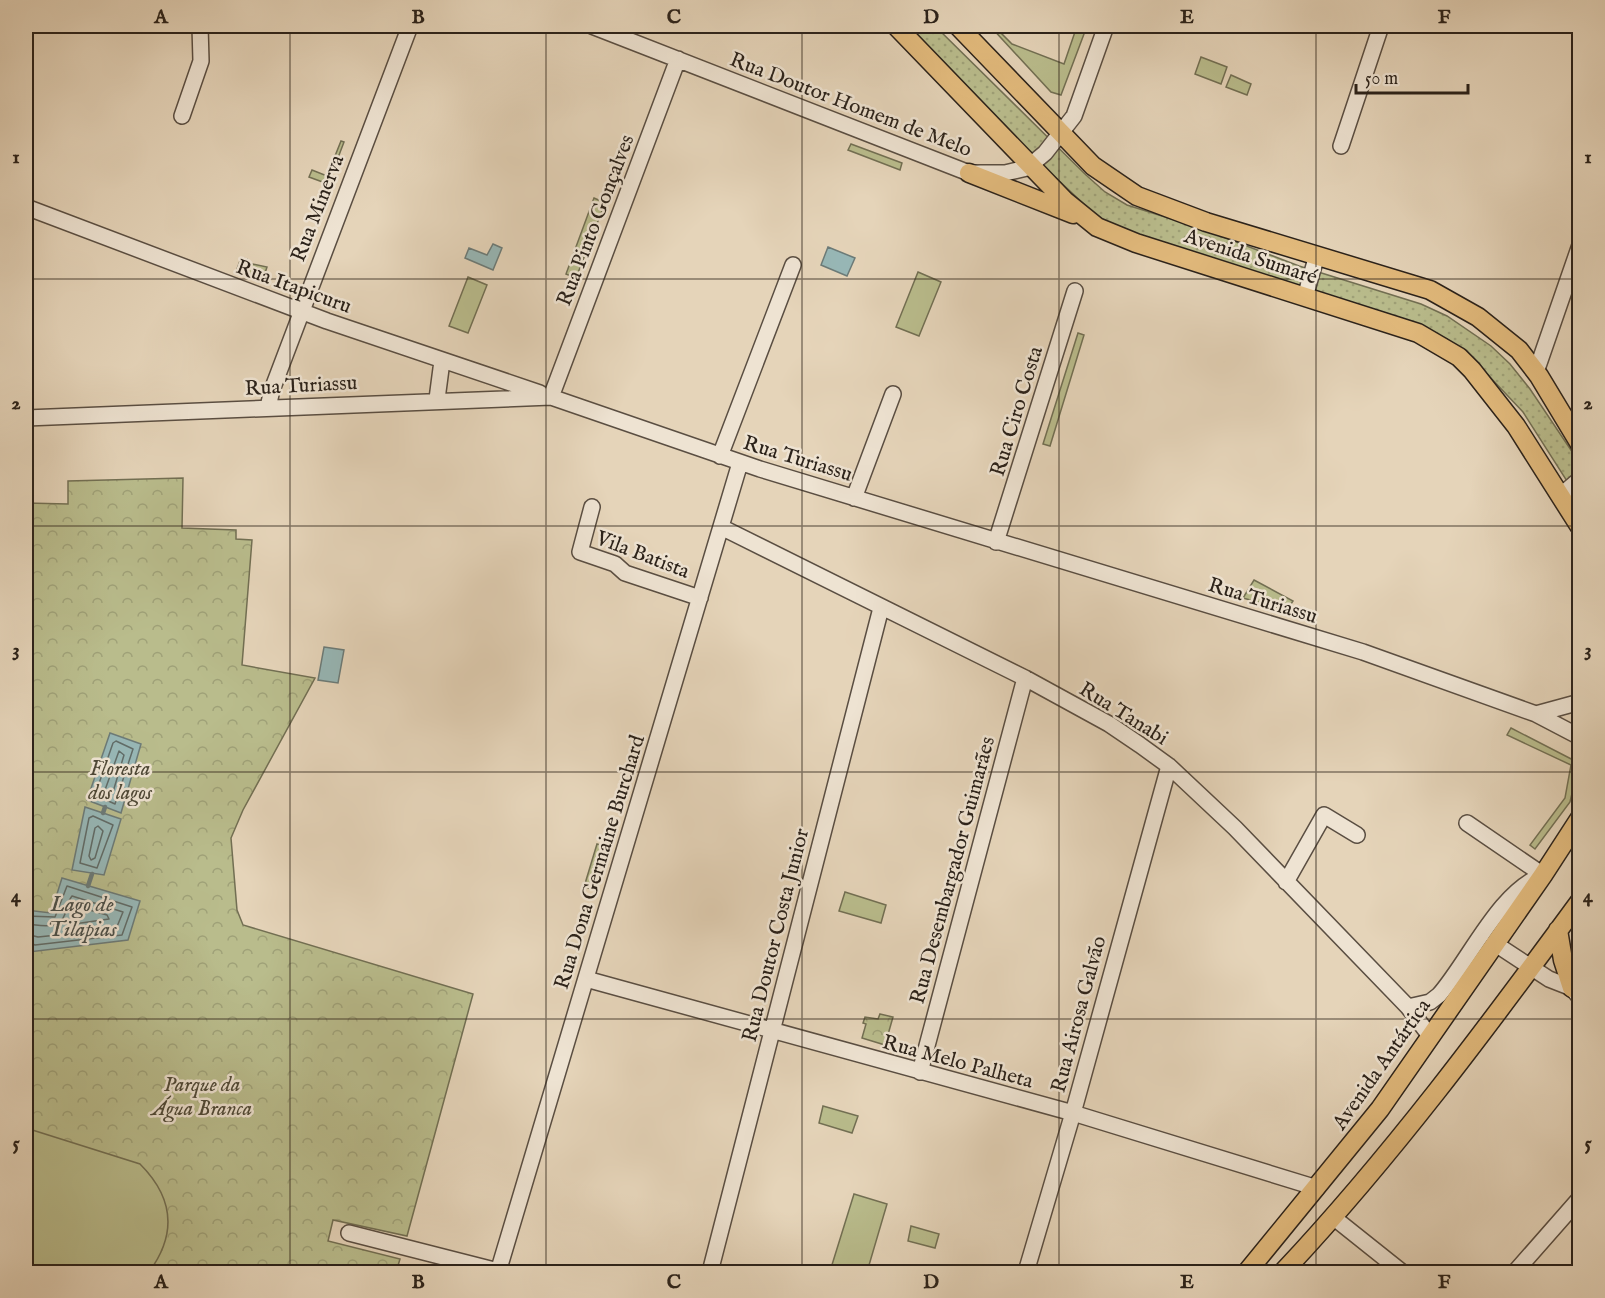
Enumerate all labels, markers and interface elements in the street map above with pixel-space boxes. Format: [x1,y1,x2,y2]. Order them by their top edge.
text: A [153,5,169,30]
text: B [411,5,425,30]
text: C [667,5,681,30]
text: D [923,5,939,30]
text: E [1180,5,1194,30]
text: F [1438,5,1451,30]
street label: Rua Doutor Homem de Melo [726,47,975,164]
scale bar [1356,57,1468,95]
text: 50 m [1365,68,1398,91]
street label: Rua Pinto Gonçalves [551,131,641,310]
text: 1 [12,145,20,170]
text: 1 [1584,145,1592,170]
street label: Rua Minerva [286,150,352,266]
street label: Avenida Sumaré [1180,223,1321,292]
street label: Rua Itapicuru [232,254,355,321]
street label: Rua Ciro Costa [985,342,1050,480]
street label: Rua Turiassu [244,370,358,403]
text: 2 [11,391,21,416]
text: 2 [1583,391,1593,416]
street label: Rua Turiassu [740,430,856,489]
street label: Vila Batista [591,525,694,586]
street label: Rua Turiassu [1205,572,1321,631]
text: 3 [12,638,20,663]
text: 3 [1584,638,1592,663]
street label: Rua Tanabi [1074,676,1173,752]
street label: Rua Dona Germaine Burchard [549,731,652,993]
street label: Rua Desembargador Guimarães [905,734,1002,1007]
park label: Floresta dos lagos [87,756,153,807]
street label: Rua Doutor Costa Junior [737,825,816,1045]
text: 4 [11,884,22,909]
text: 4 [1583,884,1594,909]
water label: Lago de Tilapias [48,891,117,944]
street label: Rua Airosa Galvão [1046,933,1113,1096]
street label: Avenida Antártica [1326,993,1438,1137]
street label: Rua Melo Palheta [879,1029,1037,1096]
park label: Parque da Água Branca [150,1072,252,1123]
text: 5 [12,1131,20,1156]
text: 5 [1584,1131,1592,1156]
text: A [153,1270,169,1295]
text: B [411,1270,425,1295]
text: C [667,1270,681,1295]
text: D [923,1270,939,1295]
text: E [1180,1270,1194,1295]
text: F [1438,1270,1451,1295]

